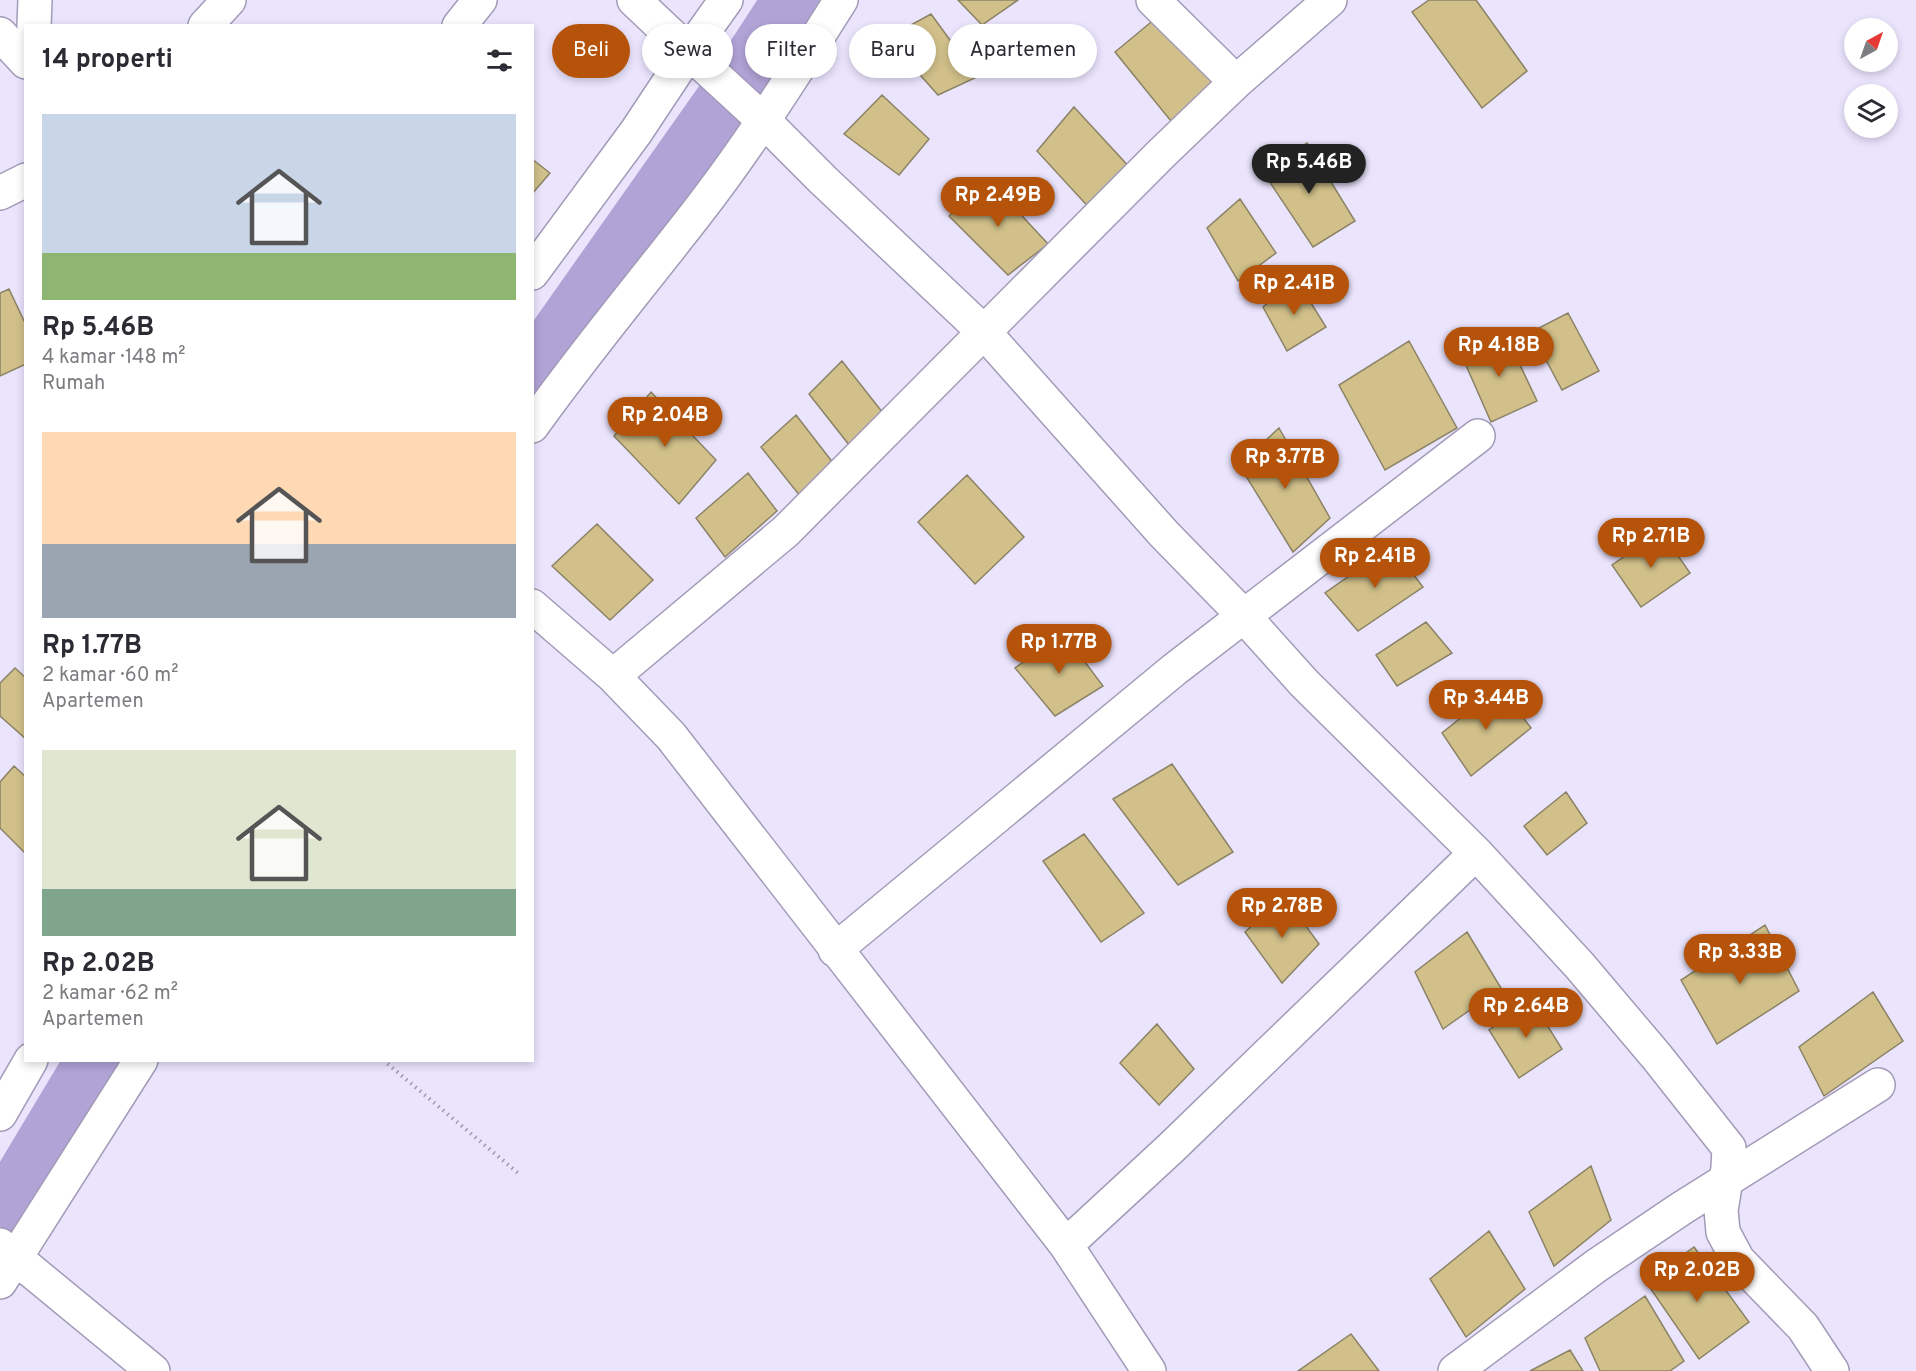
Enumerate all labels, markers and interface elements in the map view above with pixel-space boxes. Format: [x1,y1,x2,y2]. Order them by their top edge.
north arrow [1844,18,1898,72]
map controls [1844,18,1898,138]
chip: Beli [552,24,630,78]
chip: Sewa [642,24,733,78]
chip: Filter [745,24,837,78]
chip: Baru [849,24,936,78]
chip: Apartemen [948,24,1097,78]
text: 14 properti [42,44,173,77]
icon: filters [483,44,516,77]
button: layers [1844,84,1898,138]
pin: Rp 5.46B [1247,144,1371,195]
text: Rp 5.46B [1266,150,1352,176]
icon: home [225,153,333,261]
pin: Rp 2.49B [936,177,1060,228]
text: Rp 2.49B [955,183,1041,209]
pin: Rp 2.41B [1232,265,1356,316]
text: Rp 2.41B [1253,271,1335,297]
text: Rp 5.46B [42,312,154,345]
pin: Rp 4.18B [1437,327,1561,378]
text: Rp 4.18B [1458,333,1540,359]
text: 4 kamar · 148 m² [42,345,186,371]
text: Rumah [42,371,105,397]
pin: Rp 2.04B [603,397,727,448]
text: Rp 2.04B [621,403,709,429]
pin: Rp 3.77B [1223,439,1347,490]
text: Rp 3.77B [1245,445,1325,471]
icon: home [225,471,333,579]
pin: Rp 2.71B [1589,518,1713,569]
text: Rp 2.71B [1612,524,1690,550]
pin: Rp 2.41B [1313,538,1437,589]
text: Rp 2.41B [1334,544,1416,570]
pin: Rp 1.77B [997,624,1121,675]
text: Rp 1.77B [42,630,142,663]
text: Rp 1.77B [1021,630,1097,656]
text: 2 kamar · 60 m² [42,663,179,689]
pin: Rp 3.44B [1424,680,1548,731]
text: Rp 3.44B [1443,686,1529,712]
text: Apartemen [42,689,144,715]
icon: home [225,789,333,897]
pin: Rp 2.78B [1220,888,1344,939]
text: Rp 2.78B [1241,894,1323,920]
pin: Rp 3.33B [1678,934,1802,985]
text: Rp 3.33B [1698,940,1782,966]
text: Rp 2.02B [42,948,155,981]
text: 2 kamar · 62 m² [42,981,178,1007]
pin: Rp 2.64B [1464,988,1588,1039]
text: Rp 2.64B [1483,994,1569,1020]
text: Apartemen [42,1007,144,1033]
pin: Rp 2.02B [1635,1252,1759,1303]
text: Rp 2.02B [1654,1258,1740,1284]

